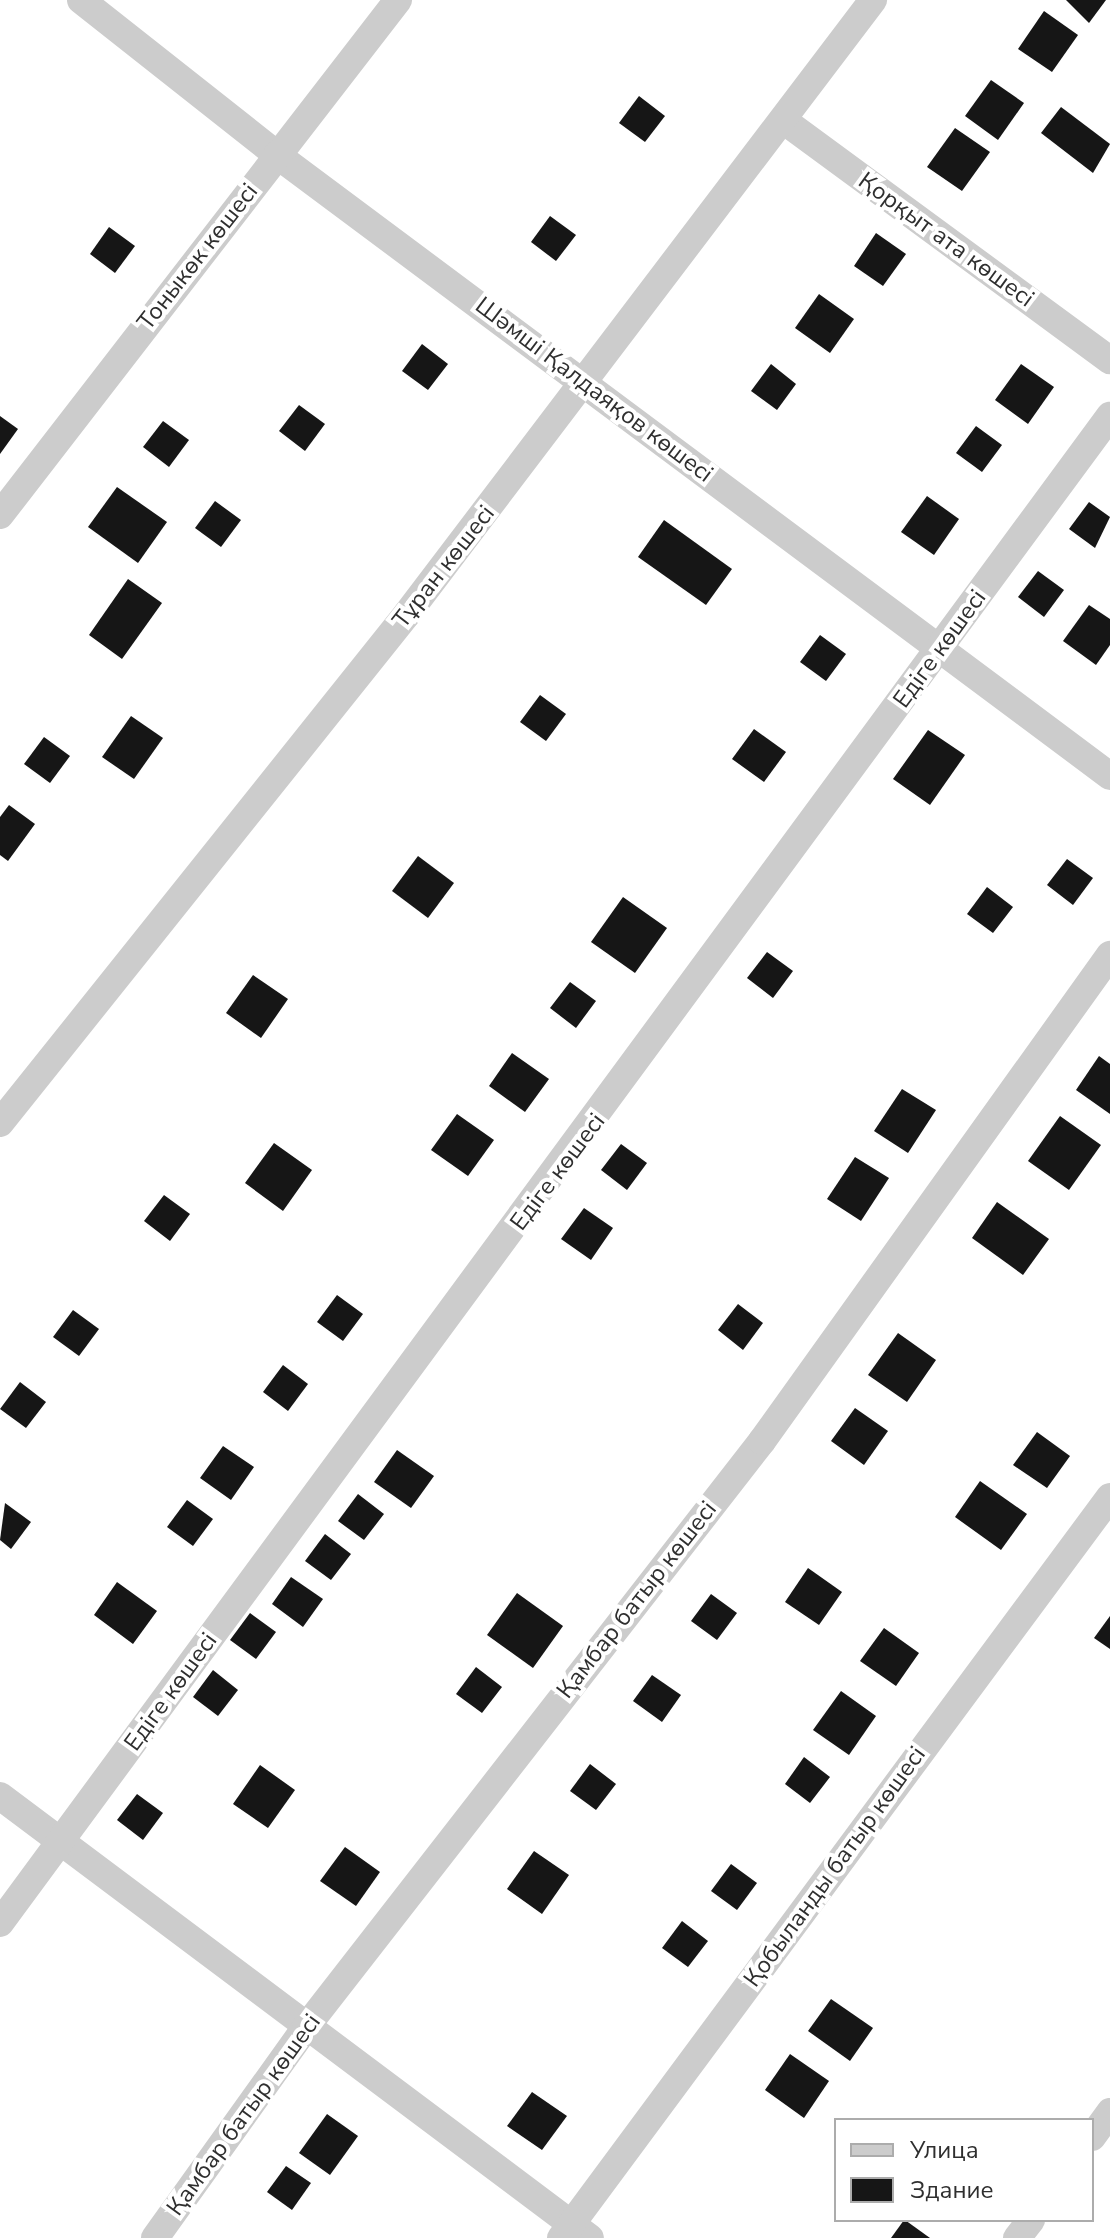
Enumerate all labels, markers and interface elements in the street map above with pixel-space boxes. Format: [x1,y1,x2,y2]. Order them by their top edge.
street label: Қорқыт ата көшесі [853,167,1039,313]
street label: Тоныкөк көшесі [132,178,264,336]
street label: Шәмші Қалдаяқов көшесі [469,291,719,489]
street label: Тұран көшесі [387,500,501,634]
street label: Едіге көшесі [887,584,993,714]
street label: Едіге көшесі [505,1108,611,1236]
street label: Қамбар батыр көшесі [551,1496,723,1704]
street label: Едіге көшесі [118,1627,224,1757]
street label: Қобыланды батыр көшесі [738,1741,932,1993]
street label: Қамбар батыр көшесі [161,2008,327,2222]
legend [834,2118,1094,2222]
text: Улица [910,2134,979,2166]
text: Здание [910,2174,994,2206]

